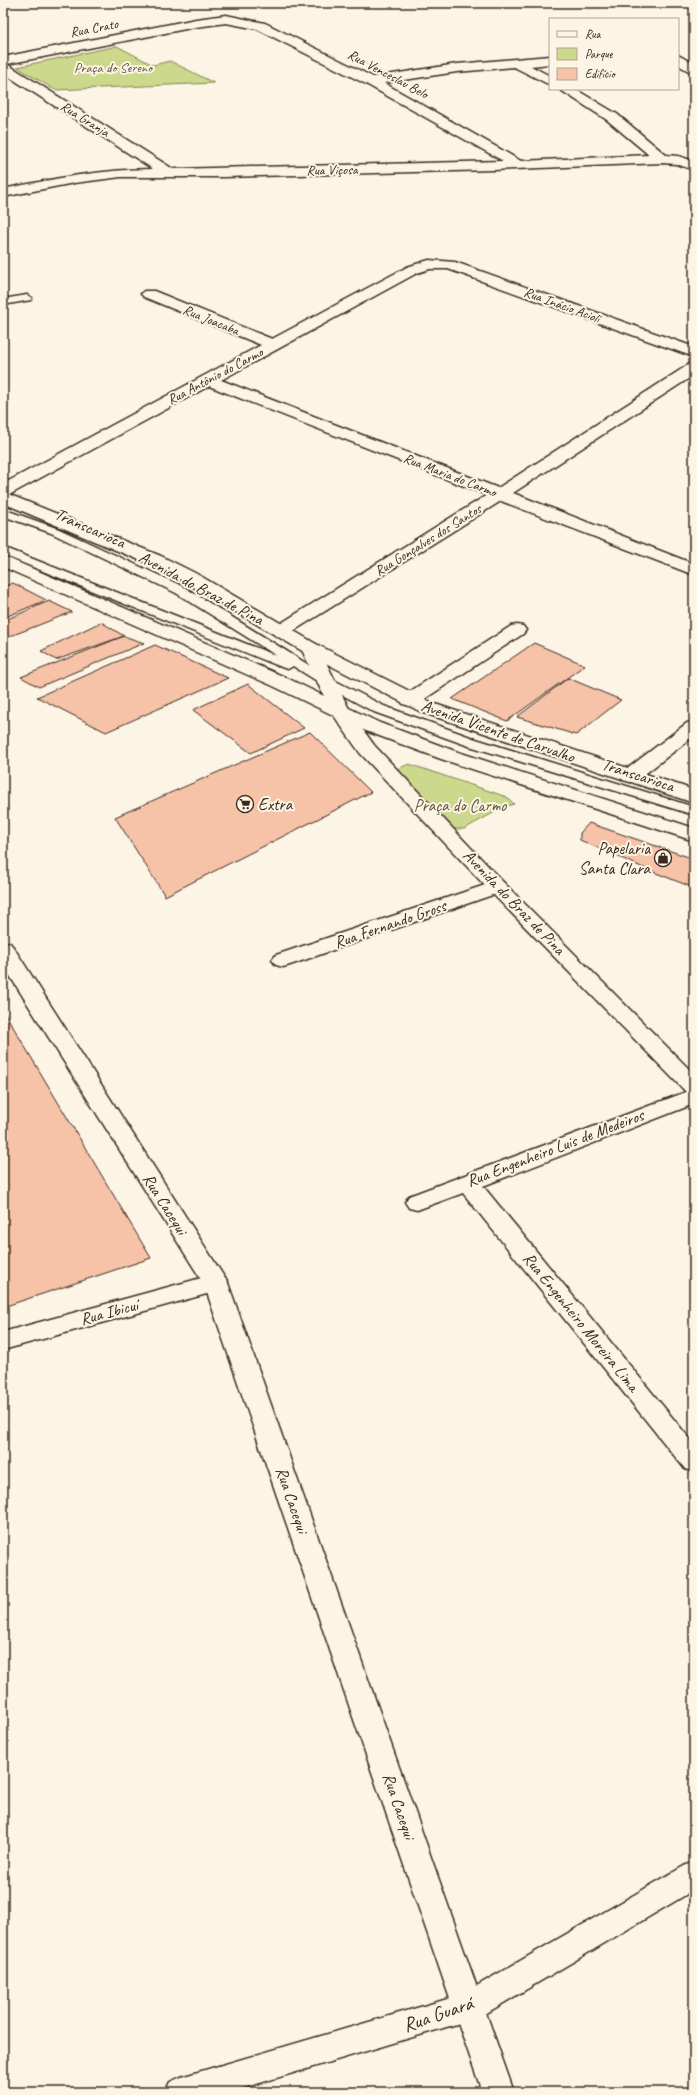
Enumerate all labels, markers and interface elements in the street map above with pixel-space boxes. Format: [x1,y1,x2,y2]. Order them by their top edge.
street label: Rua Crato [69,15,120,41]
legend [549,18,679,90]
text: Rua [585,26,602,42]
street label: Rua Venceslau Belo [345,46,433,103]
text: Parque [585,46,614,62]
park label: Praça do Sereno [74,59,154,76]
text: Edifício [585,66,617,82]
street label: Rua Granja [57,97,113,141]
street label: Rua Viçosa [306,161,359,179]
street label: Rua Inácio Acioli [522,283,605,327]
street label: Rua Joacaba [180,301,243,339]
street label: Rua Antônio do Carmo [164,343,267,408]
street label: Rua Maria do Carmo [401,449,501,501]
street label: Rua Gonçalves dos Santos [372,500,485,580]
street label: Transcarioca [52,503,129,553]
street label: Avenida do Braz de Pina [135,546,268,630]
street label: Avenida Vicente de Carvalho [419,695,578,767]
street label: Transcarioca [599,753,678,797]
supermarket icon: Extra [235,794,255,814]
place label: Extra [258,794,294,815]
park label: Praça do Carmo [414,795,507,816]
place label: Papelaria Santa Clara [579,838,652,879]
street label: Avenida do Braz de Pina [458,845,570,960]
shop icon: Papelaria Santa Clara [653,848,673,868]
street label: Rua Fernando Gross [331,894,451,953]
street label: Rua Engenheiro Luis de Medeiros [464,1104,649,1191]
street label: Rua Cacequi [138,1169,194,1241]
street label: Rua Engenheiro Moreira Lima [518,1248,645,1397]
street label: Rua Ibicuí [78,1293,144,1330]
street label: Rua Cacequi [271,1464,314,1538]
street label: Rua Cacequi [378,1770,421,1844]
street label: Rua Guará [400,1990,478,2038]

